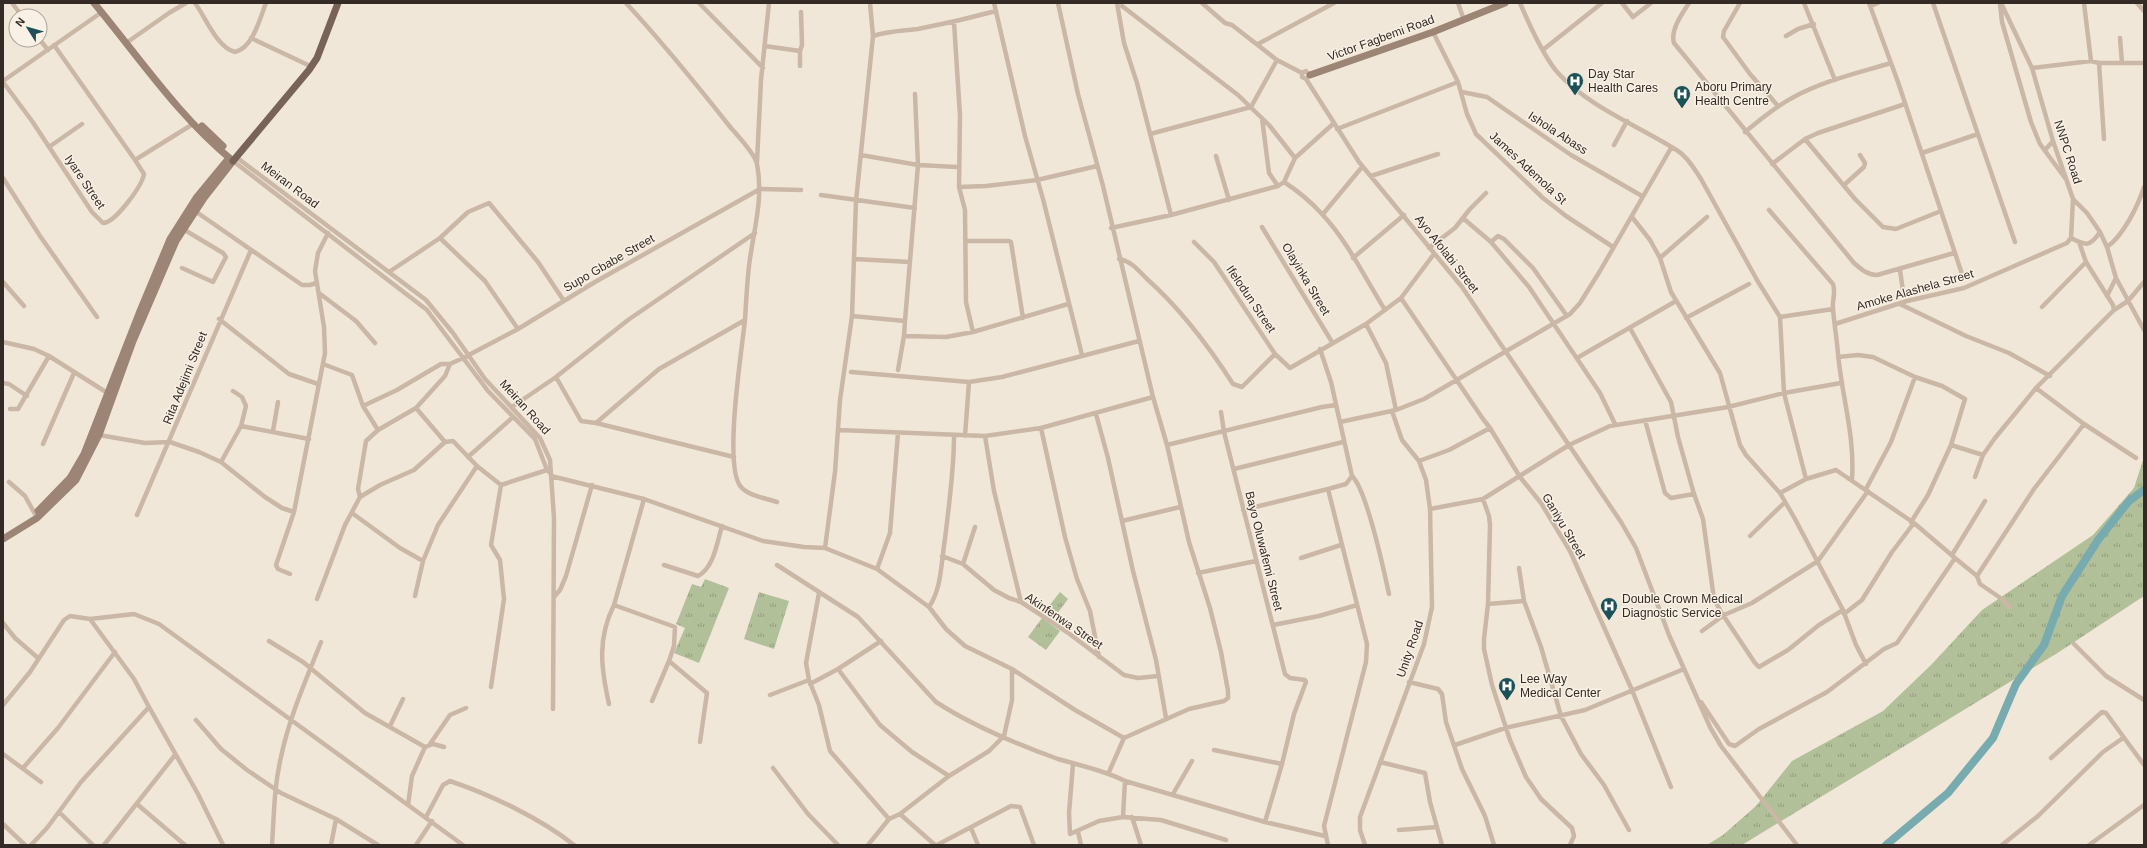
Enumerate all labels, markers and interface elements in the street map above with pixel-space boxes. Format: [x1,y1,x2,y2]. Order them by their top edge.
north arrow [8,8,48,48]
street label: Victor Fagbemi Road [1326,12,1436,64]
text: N [13,15,27,29]
place label: Day Star Health Cares [1588,67,1658,95]
hospital icon: Day Star Health Cares [1565,71,1585,96]
place label: Aboru Primary Health Centre [1695,80,1772,108]
hospital icon: Aboru Primary Health Centre [1672,84,1692,109]
street label: Ishola Abass [1526,109,1590,157]
street label: NNPC Road [2051,118,2085,186]
street label: James Ademola St [1487,129,1570,208]
street label: Iyare Street [62,152,109,212]
street label: Meiran Road [258,159,322,211]
street label: Ayo Afolabi Street [1412,212,1482,296]
street label: Supo Gbabe Street [561,231,658,295]
street label: Olayinka Street [1279,240,1333,318]
street label: Ifelodun Street [1223,263,1279,336]
street label: Amoke Alashela Street [1855,266,1976,313]
street label: Rita Adejimi Street [160,329,210,426]
street label: Meiran Road [497,377,553,437]
street label: Bayo Oluwafemi Street [1242,490,1286,613]
street label: Ganiyu Street [1539,491,1589,562]
street label: Akinfenwa Street [1022,590,1106,653]
place label: Double Crown Medical Diagnostic Service [1622,592,1743,620]
hospital icon: Double Crown Medical Diagnostic Service [1599,596,1619,621]
street label: Unity Road [1394,619,1426,679]
place label: Lee Way Medical Center [1520,672,1601,700]
hospital icon: Lee Way Medical Center [1497,676,1517,701]

